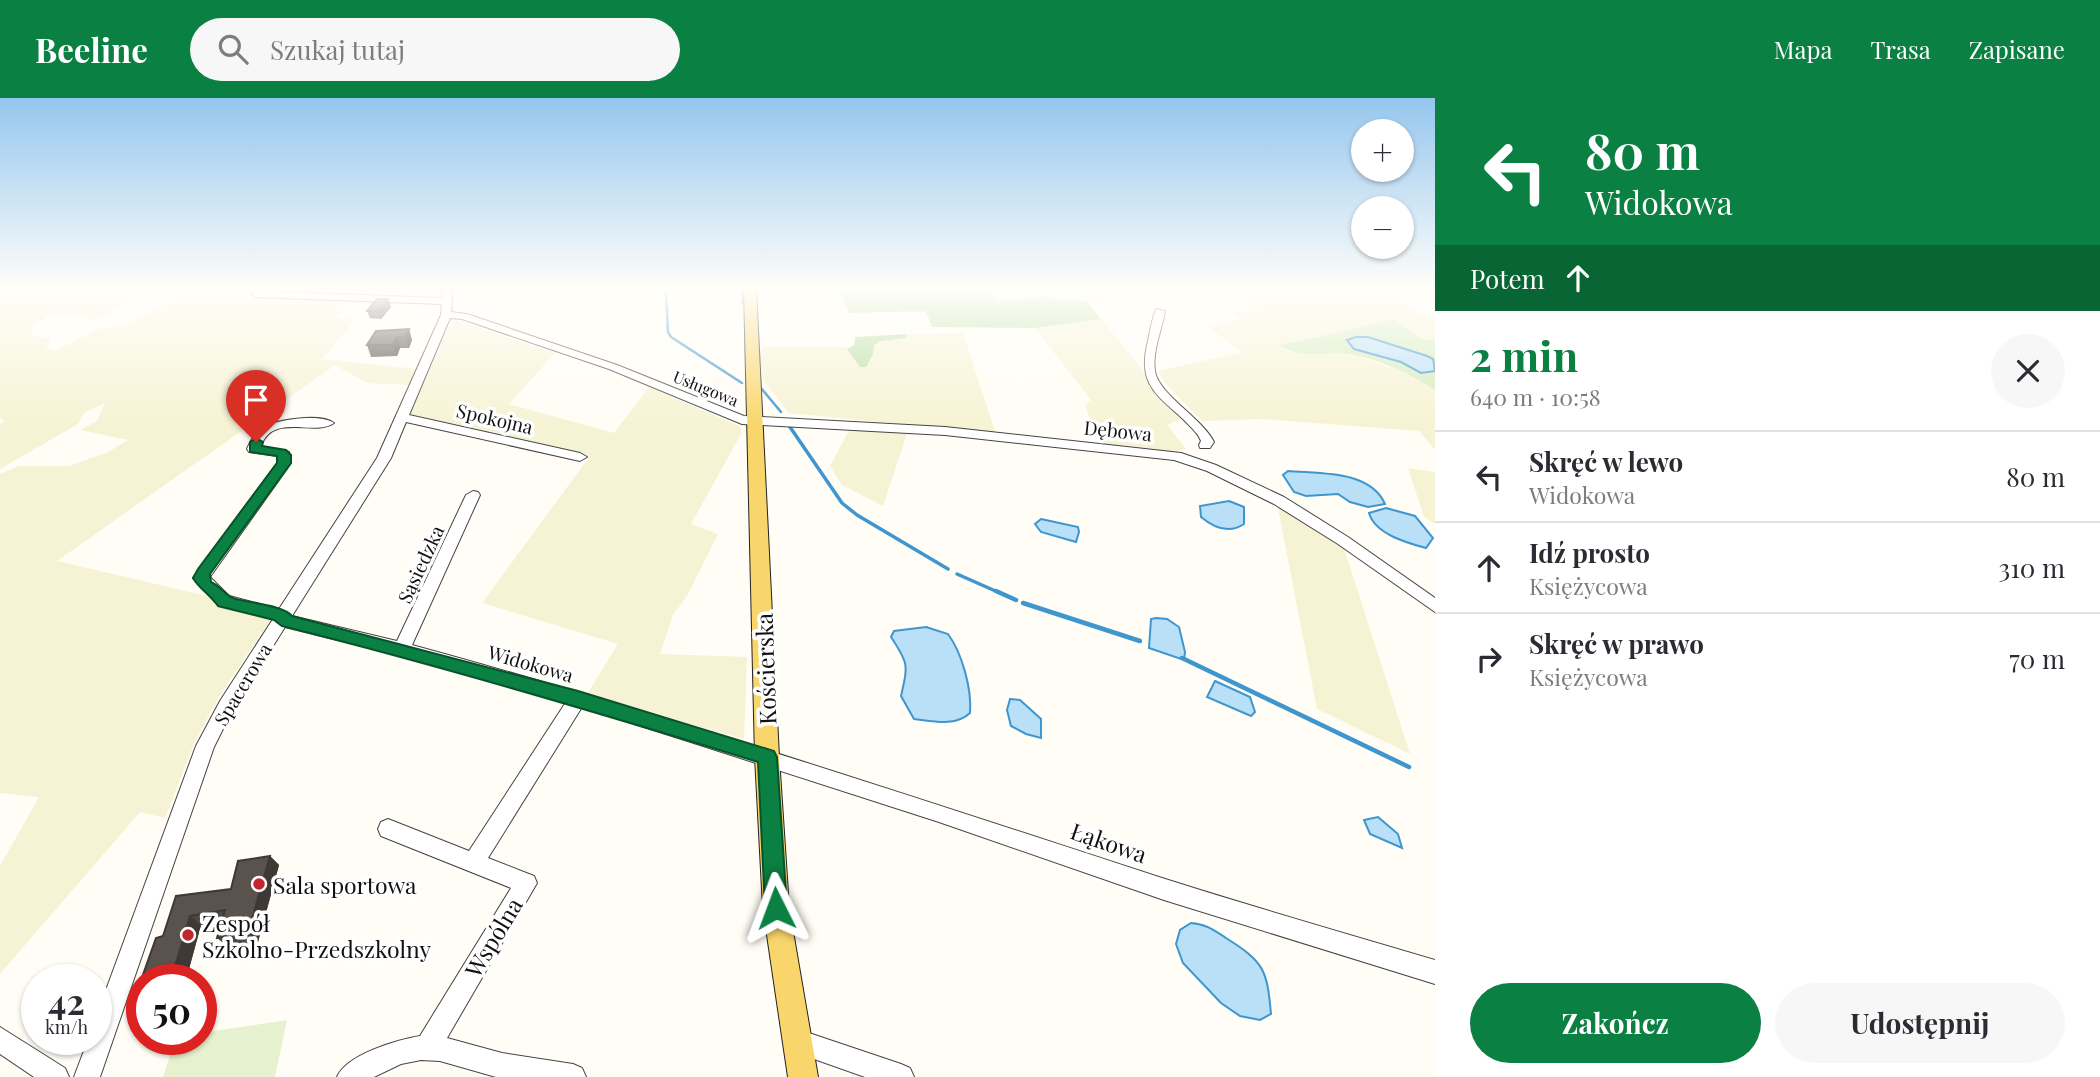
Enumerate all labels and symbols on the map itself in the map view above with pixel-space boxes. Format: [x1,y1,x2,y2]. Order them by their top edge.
street label: Usługowa [670,365,742,411]
pin [226,370,286,442]
street label: Spokojna [454,397,536,440]
street label: Dębowa [1083,414,1154,447]
street label: Sąsiedzka [391,520,450,607]
street label: Kościerska [748,612,782,725]
street label: Spacerowa [207,637,277,730]
street label: Widokowa [484,638,577,688]
street label: Łąkowa [1067,815,1152,870]
place label: Sala sportowa [273,869,417,900]
position arrow [739,871,813,945]
marker: Sala sportowa [251,876,267,892]
street label: Wspólna [457,891,529,983]
place label: Zespół Szkolno-Przedszkolny [202,907,431,964]
marker: Zespół Szkolno-Przedszkolny [180,927,196,943]
speed limit sign: 50 [126,964,217,1055]

